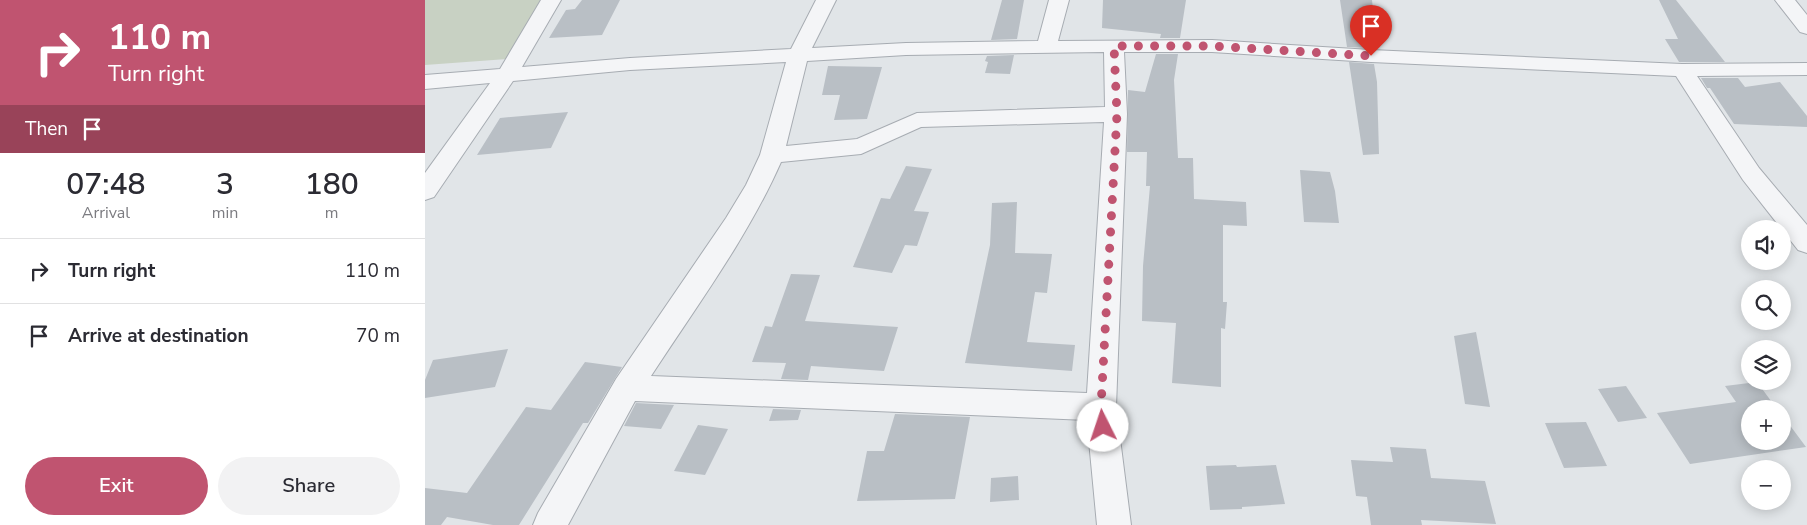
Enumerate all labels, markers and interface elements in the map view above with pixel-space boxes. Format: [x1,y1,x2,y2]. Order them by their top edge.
pin [1350,5,1392,56]
icon: arrive [1357,12,1385,40]
text: 110 m [108,14,211,61]
icon: right [25,20,90,85]
text: Turn right [108,59,204,89]
icon: arrive [78,115,106,143]
text: Then [25,116,68,142]
text: 07:48 [66,164,145,205]
text: 3 [216,164,234,205]
text: 180 [305,164,359,205]
text: Arrival [82,202,130,224]
text: min [212,202,238,224]
text: m [325,202,339,224]
map controls [1741,220,1791,510]
button: sound [1741,220,1791,270]
icon: right [25,257,53,285]
text: Turn right [68,258,155,284]
text: 110 m [345,258,400,284]
button: search [1741,280,1791,330]
icon: arrive [25,322,53,350]
text: Arrive at destination [68,323,249,349]
text: 70 m [356,323,400,349]
button: layers [1741,340,1791,390]
position arrow [1076,399,1128,451]
button: + [1741,400,1791,450]
button: Exit [25,457,208,515]
button: Share [218,457,400,515]
button: − [1741,460,1791,510]

